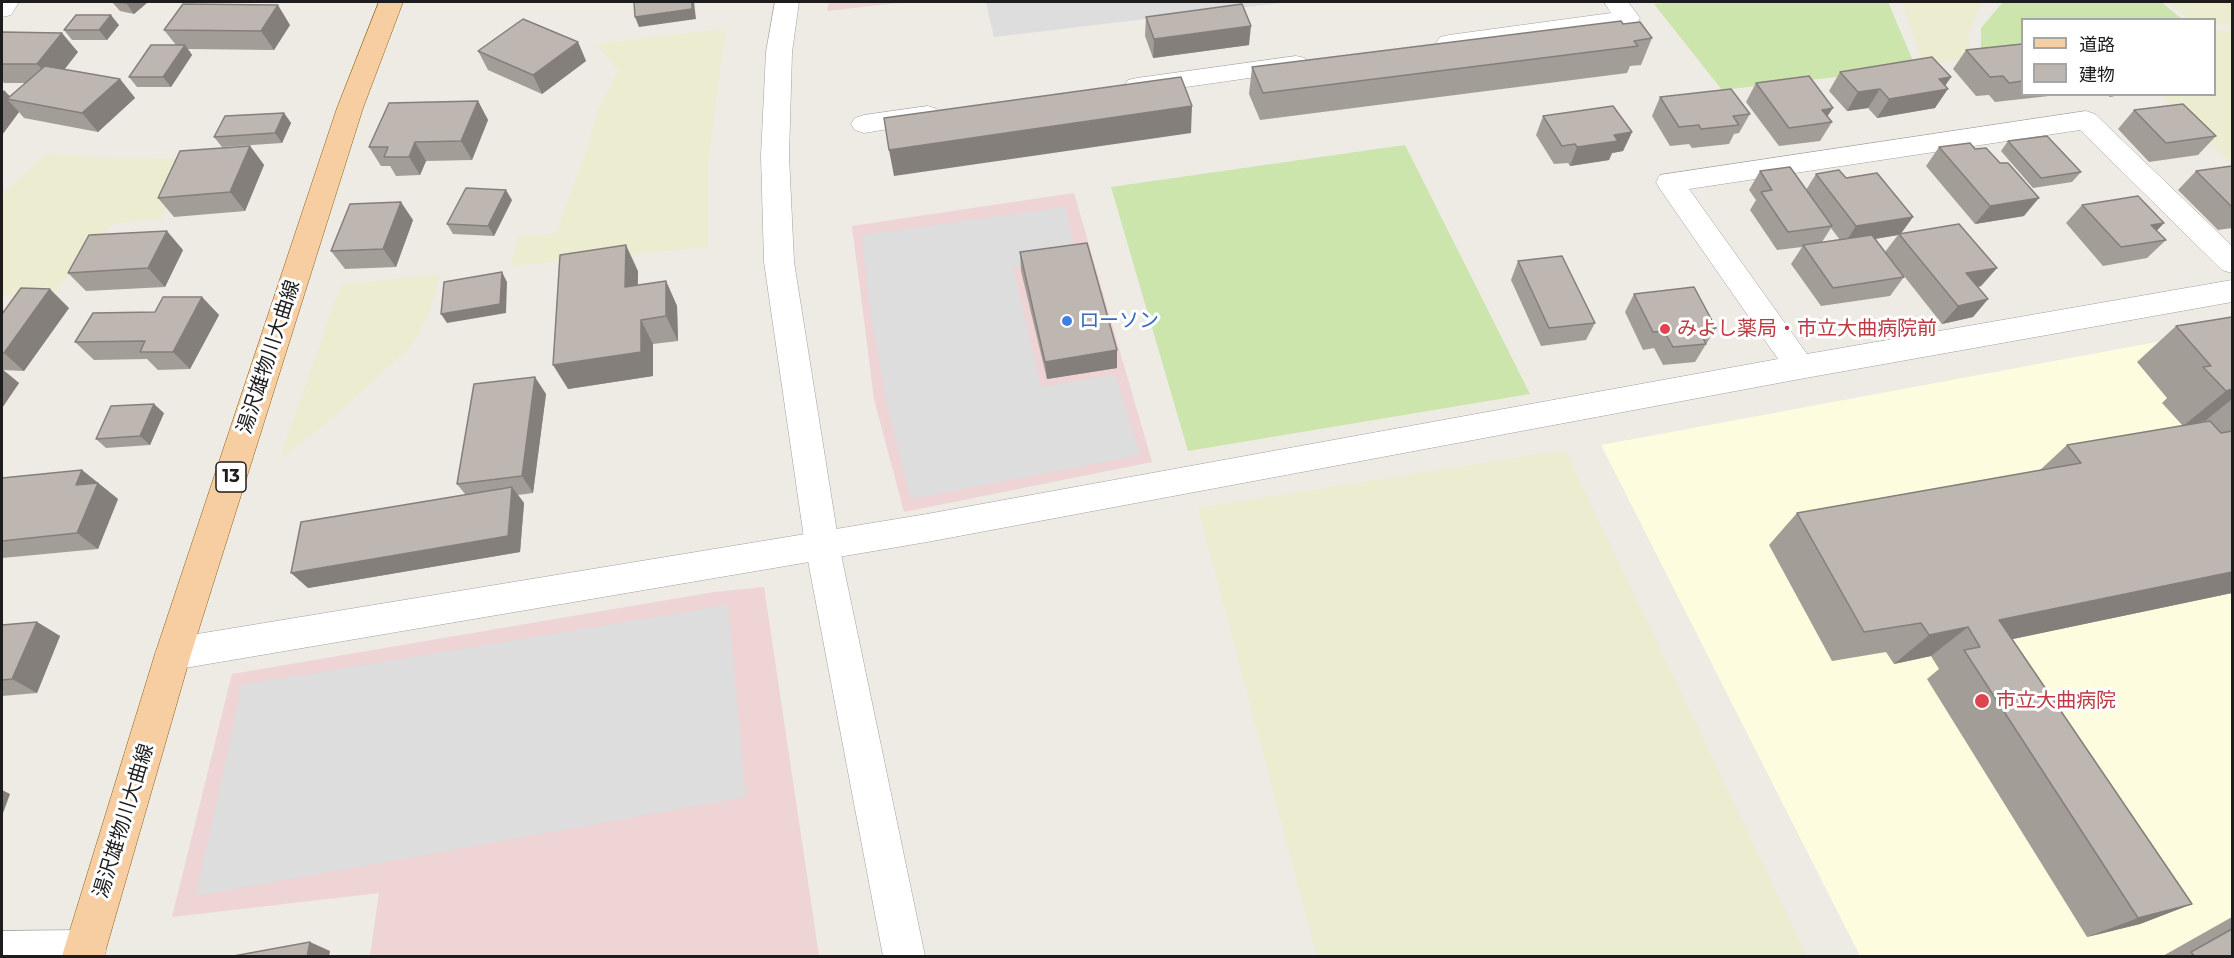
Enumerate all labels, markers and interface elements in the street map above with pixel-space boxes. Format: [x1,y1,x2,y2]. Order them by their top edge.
legend [2021,18,2216,96]
text: 道路 [2079,34,2115,56]
text: 建物 [2079,64,2115,86]
street label: 湯沢雄物川大曲線 [233,277,305,437]
place label: ローソン [1079,309,1159,333]
marker: ローソン [1060,314,1074,328]
place label: みよし薬局・市立大曲病院前 [1677,317,1937,341]
marker: みよし薬局・市立大曲病院前 [1658,322,1672,336]
road number: 13 [216,462,246,492]
place label: 市立大曲病院 [1996,689,2116,713]
marker: 市立大曲病院 [1973,692,1991,710]
street label: 湯沢雄物川大曲線 [89,741,159,901]

